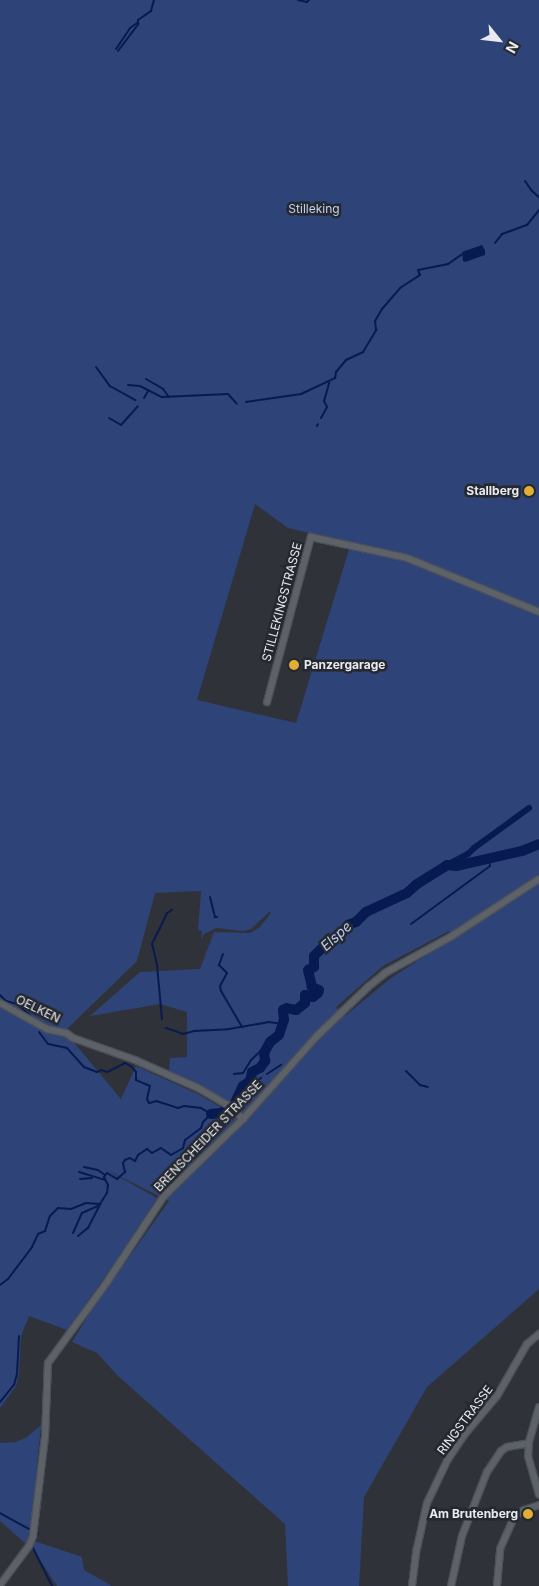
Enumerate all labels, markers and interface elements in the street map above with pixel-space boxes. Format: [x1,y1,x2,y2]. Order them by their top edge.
north arrow [474,15,524,65]
text: N [503,39,523,56]
park label: Stilleking [288,202,340,216]
place label: Stallberg [466,484,519,498]
marker: Stallberg [523,485,535,497]
street label: STILLEKINGSTRASSE [259,541,305,663]
place label: Panzergarage [304,658,385,672]
marker: Panzergarage [288,659,300,671]
water label: Elspe [317,918,355,954]
street label: OELKEN [14,992,62,1026]
street label: BRENSCHEIDER STRASSE [151,1078,265,1194]
street label: RINGSTRASSE [434,1383,496,1457]
place label: Am Brutenberg [429,1507,518,1521]
marker: Am Brutenberg [522,1508,534,1520]

